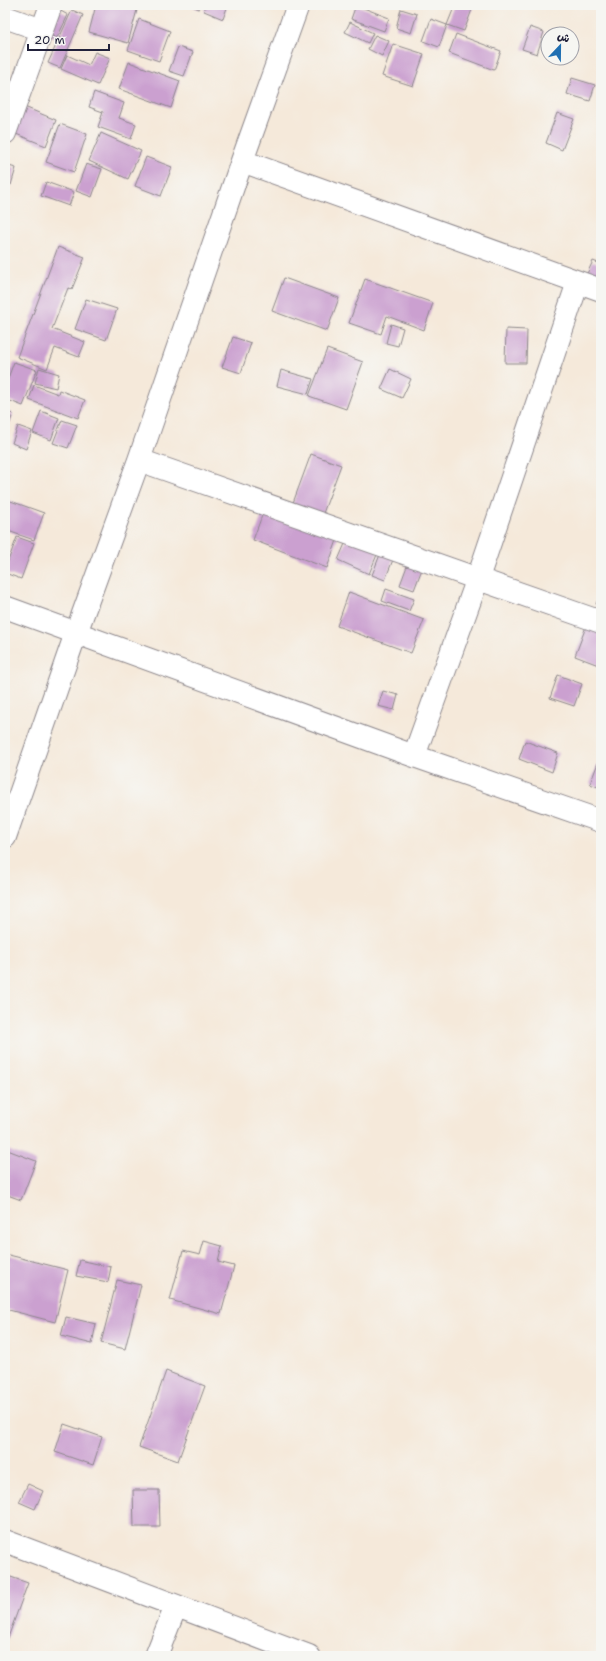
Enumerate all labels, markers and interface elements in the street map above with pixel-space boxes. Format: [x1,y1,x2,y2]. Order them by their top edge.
scale bar [28,26,109,52]
north arrow [540,26,580,66]
text: ش [555,28,572,46]
text: 20 m [34,32,65,48]

